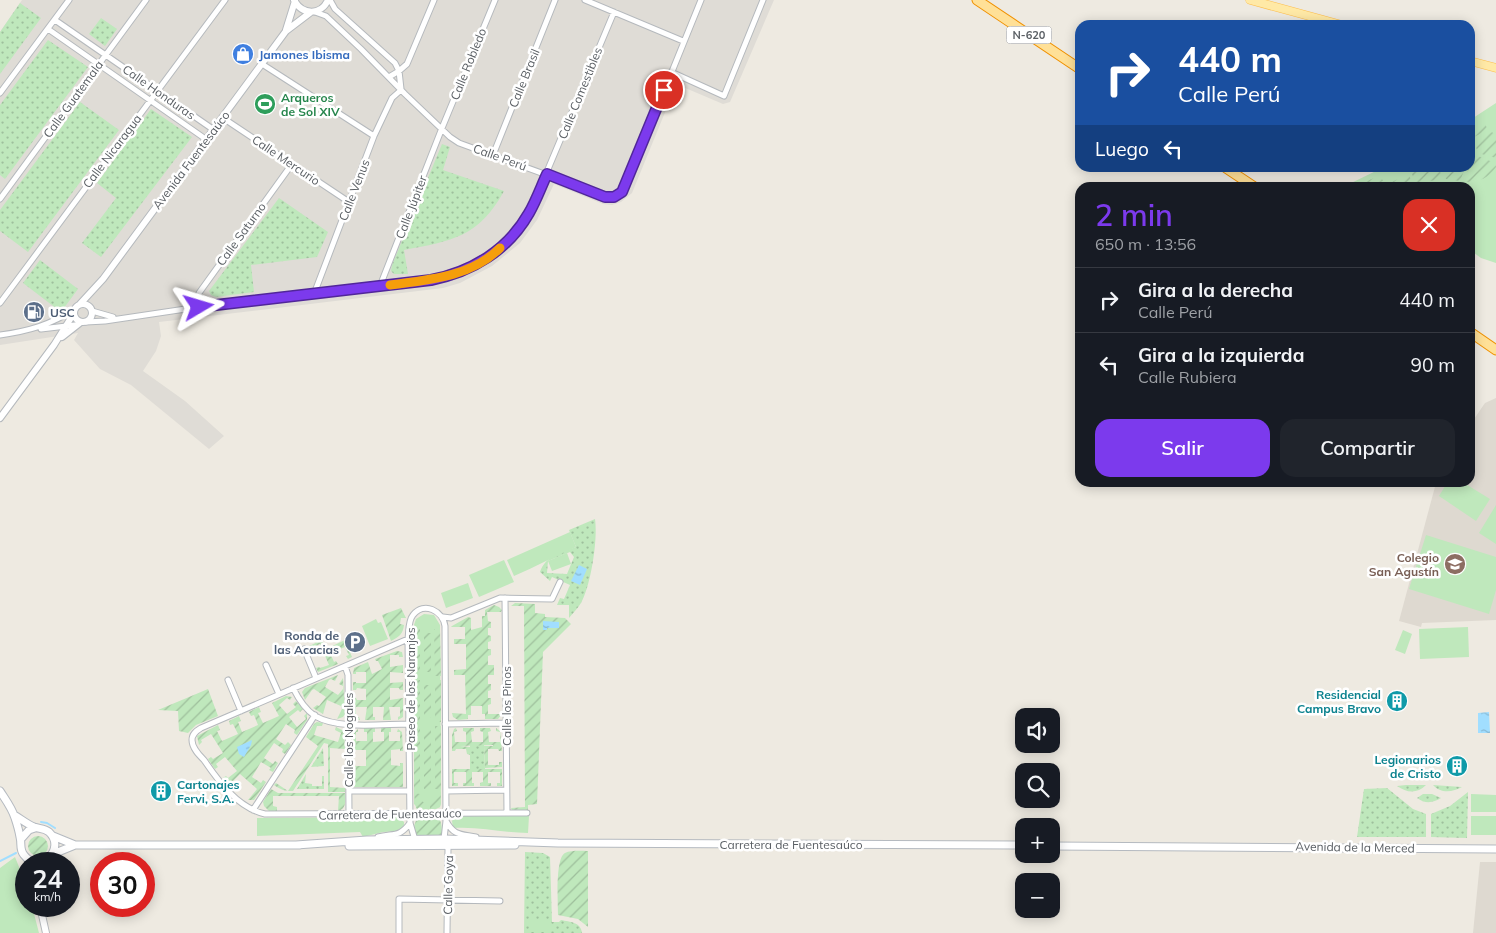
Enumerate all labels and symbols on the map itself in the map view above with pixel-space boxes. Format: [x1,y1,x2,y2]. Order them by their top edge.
street label: Calle Robledo [447,26,489,102]
road number: N-620 [1006,26,1052,44]
shop icon: Jamones Ibisma [231,42,255,66]
street label: Calle Comestibles [555,45,605,141]
street label: Calle Brasil [505,46,543,110]
place label: Jamones Ibisma [259,47,350,62]
street label: Calle Guatemala [40,57,106,141]
street label: Calle Honduras [120,61,198,123]
pin [643,69,685,111]
place label: Arqueros de Sol XIV [281,90,340,119]
sports icon: Arqueros de Sol XIV [253,92,277,116]
street label: Avenida Fuentesaúco [149,108,233,212]
street label: Calle Nicaragua [79,111,145,191]
street label: Calle Mercurio [249,132,323,188]
street label: Calle Perú [471,140,529,174]
street label: Calle Venus [335,157,373,223]
street label: Calle Júpiter [392,173,430,241]
street label: Calle Saturno [213,199,269,269]
position arrow [172,280,224,332]
fuel station icon: USC [22,300,46,324]
place label: USC [50,305,75,320]
place label: Colegio San Agustín [1369,550,1439,579]
school or university icon: Colegio San Agustín [1443,552,1467,576]
street label: Paseo de los Naranjos [403,627,418,751]
place label: Ronda de las Acacias [274,628,339,657]
parking icon: Ronda de las Acacias [343,630,367,654]
street label: Calle los Pinos [499,666,514,746]
place label: Residencial Campus Bravo [1297,687,1381,716]
building icon: Residencial Campus Bravo [1385,689,1409,713]
street label: Calle los Nogales [341,692,356,787]
place label: Legionarios de Cristo [1374,752,1441,781]
building icon: Legionarios de Cristo [1445,754,1469,778]
place label: Cartonajes Fervi, S.A. [177,777,240,806]
building icon: Cartonajes Fervi, S.A. [149,779,173,803]
street label: Carretera de Fuentesaúco [318,805,462,823]
street label: Carretera de Fuentesaúco [719,837,863,852]
street label: Avenida de la Merced [1295,838,1415,856]
speed limit sign: 30 [90,852,155,917]
street label: Calle Goya [440,855,456,915]

